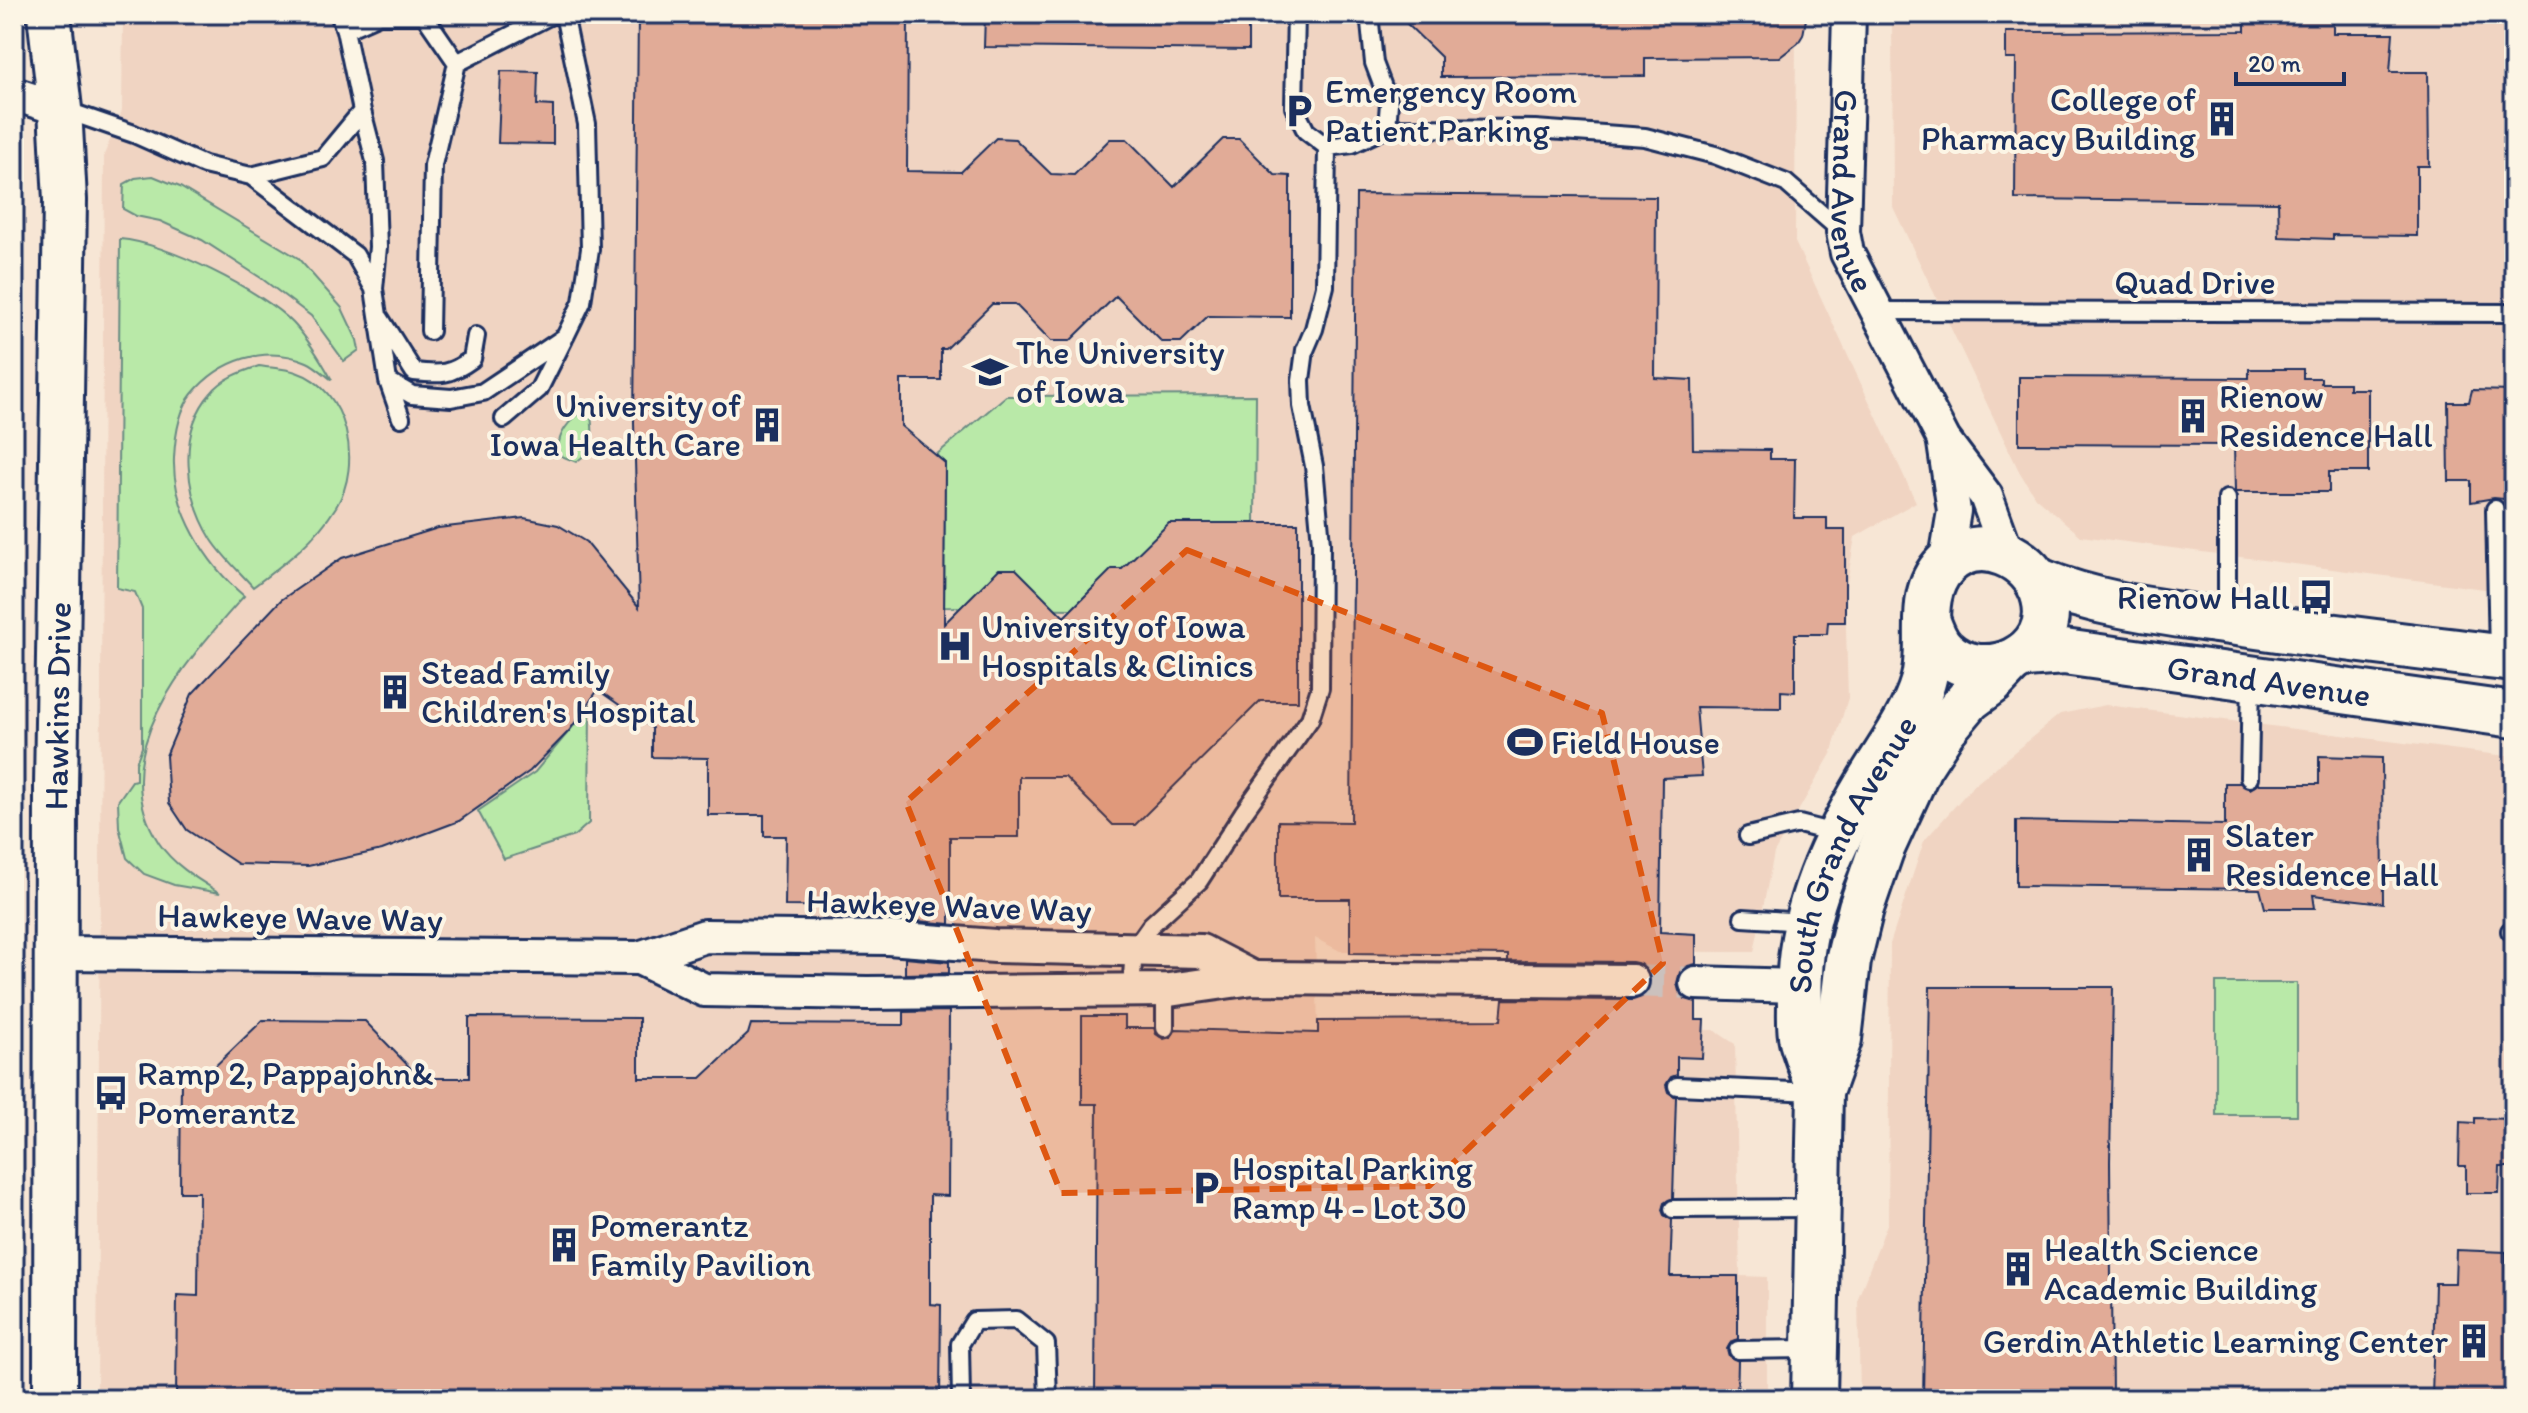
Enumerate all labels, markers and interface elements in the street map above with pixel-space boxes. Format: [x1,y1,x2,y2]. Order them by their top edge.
scale bar [2236,36,2344,86]
text: 20 m [2248,49,2301,78]
place label: Emergency Room Patient Parking [1325,71,1577,151]
place label: College of Pharmacy Building [1921,79,2197,159]
street label: Grand Avenue [1821,89,1884,299]
parking icon: Emergency Room Patient Parking [1280,92,1318,130]
building icon: College of Pharmacy Building [2203,100,2241,138]
street label: Quad Drive [2114,262,2276,303]
place label: The University of Iowa [1016,332,1225,412]
school or university icon: The University of Iowa [971,353,1009,391]
place label: Rienow Residence Hall [2219,376,2433,456]
place label: University of Iowa Health Care [490,385,741,465]
building icon: Rienow Residence Hall [2174,397,2212,435]
building icon: University of Iowa Health Care [748,406,786,444]
place label: Rienow Hall [2117,577,2290,618]
bus stop icon: Rienow Hall [2297,578,2335,616]
street label: Hawkins Drive [35,601,80,811]
place label: University of Iowa Hospitals & Clinics [981,606,1254,686]
hospital icon: University of Iowa Hospitals & Clinics [936,627,974,665]
street label: Grand Avenue [2164,647,2373,716]
place label: Stead Family Children's Hospital [421,652,696,732]
building icon: Stead Family Children's Hospital [376,673,414,711]
street label: South Grand Avenue [1779,708,1926,994]
place label: Field House [1551,722,1720,763]
sports icon: Field House [1506,723,1544,761]
place label: Slater Residence Hall [2225,815,2439,895]
building icon: Slater Residence Hall [2180,836,2218,874]
street label: Hawkeye Wave Way [806,880,1092,931]
street label: Hawkeye Wave Way [157,895,443,940]
place label: Ramp 2, Pappajohn& Pomerantz [137,1053,433,1133]
bus stop icon: Ramp 2, Pappajohn& Pomerantz [92,1074,130,1112]
place label: Hospital Parking Ramp 4 - Lot 30 [1232,1148,1474,1228]
parking icon: Hospital Parking Ramp 4 - Lot 30 [1187,1169,1225,1207]
place label: Pomerantz Family Pavilion [590,1205,811,1285]
building icon: Pomerantz Family Pavilion [545,1226,583,1264]
place label: Health Science Academic Building [2044,1229,2318,1309]
building icon: Health Science Academic Building [1999,1250,2037,1288]
place label: Gerdin Athletic Learning Center [1983,1321,2448,1362]
building icon: Gerdin Athletic Learning Center [2455,1322,2493,1360]

